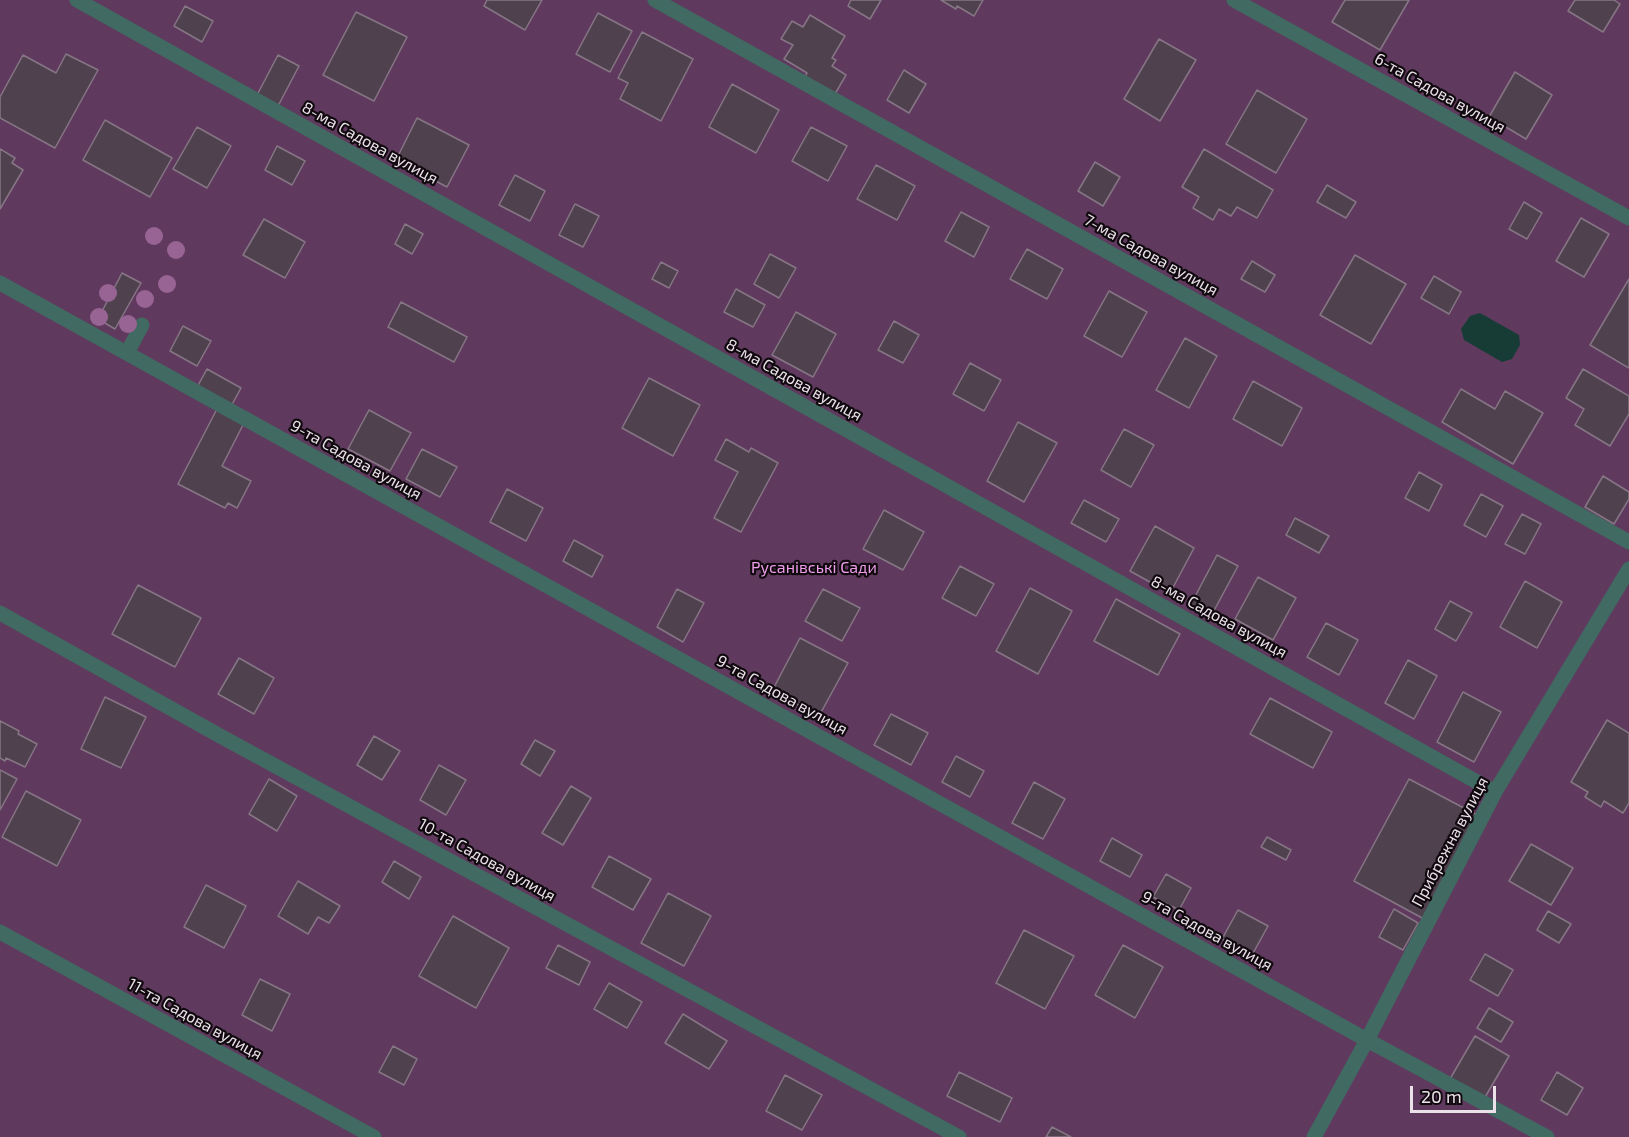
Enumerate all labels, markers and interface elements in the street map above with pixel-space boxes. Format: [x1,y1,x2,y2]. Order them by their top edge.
street label: 6-та Садова вулиця [1371,49,1509,137]
street label: 8-ма Садова вулиця [299,98,441,188]
street label: 7-ма Садова вулиця [1081,210,1221,300]
street label: 8-ма Садова вулиця [723,335,865,425]
street label: 9-та Садова вулиця [287,416,425,504]
park label: Русанівські Сади [751,558,877,578]
street label: 8-ма Садова вулиця [1148,572,1290,662]
street label: 9-та Садова вулиця [713,651,851,739]
street label: Прибрежна вулиця [1408,774,1492,910]
street label: 10-та Садова вулиця [415,814,559,906]
street label: 9-та Садова вулиця [1138,887,1276,975]
street label: 11-та Садова вулиця [125,974,265,1064]
scale bar [1413,1074,1498,1112]
text: 20 m [1421,1085,1462,1107]

